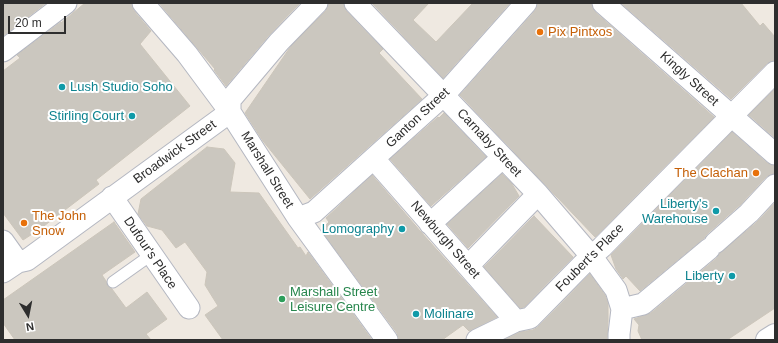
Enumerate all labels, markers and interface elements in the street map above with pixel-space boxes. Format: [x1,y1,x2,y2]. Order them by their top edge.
scale bar [10,8,68,34]
text: 20 m [15,16,42,30]
place label: Pix Pintxos [548,24,612,40]
marker: Pix Pintxos [535,27,545,37]
street label: Kingly Street [656,49,722,109]
place label: Lush Studio Soho [70,79,173,95]
marker: Lush Studio Soho [57,82,67,92]
street label: Ganton Street [383,85,453,151]
street label: Carnaby Street [453,106,525,180]
place label: Stirling Court [49,108,124,124]
marker: Stirling Court [127,111,137,121]
street label: Broadwick Street [131,117,219,187]
street label: Marshall Street [237,129,297,211]
place label: The Clachan [674,165,748,181]
marker: The Clachan [751,168,761,178]
place label: Liberty's Warehouse [642,196,708,227]
street label: Newburgh Street [407,198,483,282]
marker: Liberty's Warehouse [711,206,721,216]
place label: The John Snow [32,208,86,239]
street label: Dufour's Place [120,214,180,292]
marker: The John Snow [19,218,29,228]
place label: Lomography [322,221,394,237]
street label: Foubert's Place [553,221,627,295]
marker: Lomography [397,224,407,234]
place label: Liberty [685,268,724,284]
marker: Liberty [727,271,737,281]
place label: Marshall Street Leisure Centre [290,284,377,315]
marker: Marshall Street Leisure Centre [277,294,287,304]
north arrow [8,295,48,335]
place label: Molinare [424,306,474,322]
marker: Molinare [411,309,421,319]
text: N [25,320,35,333]

